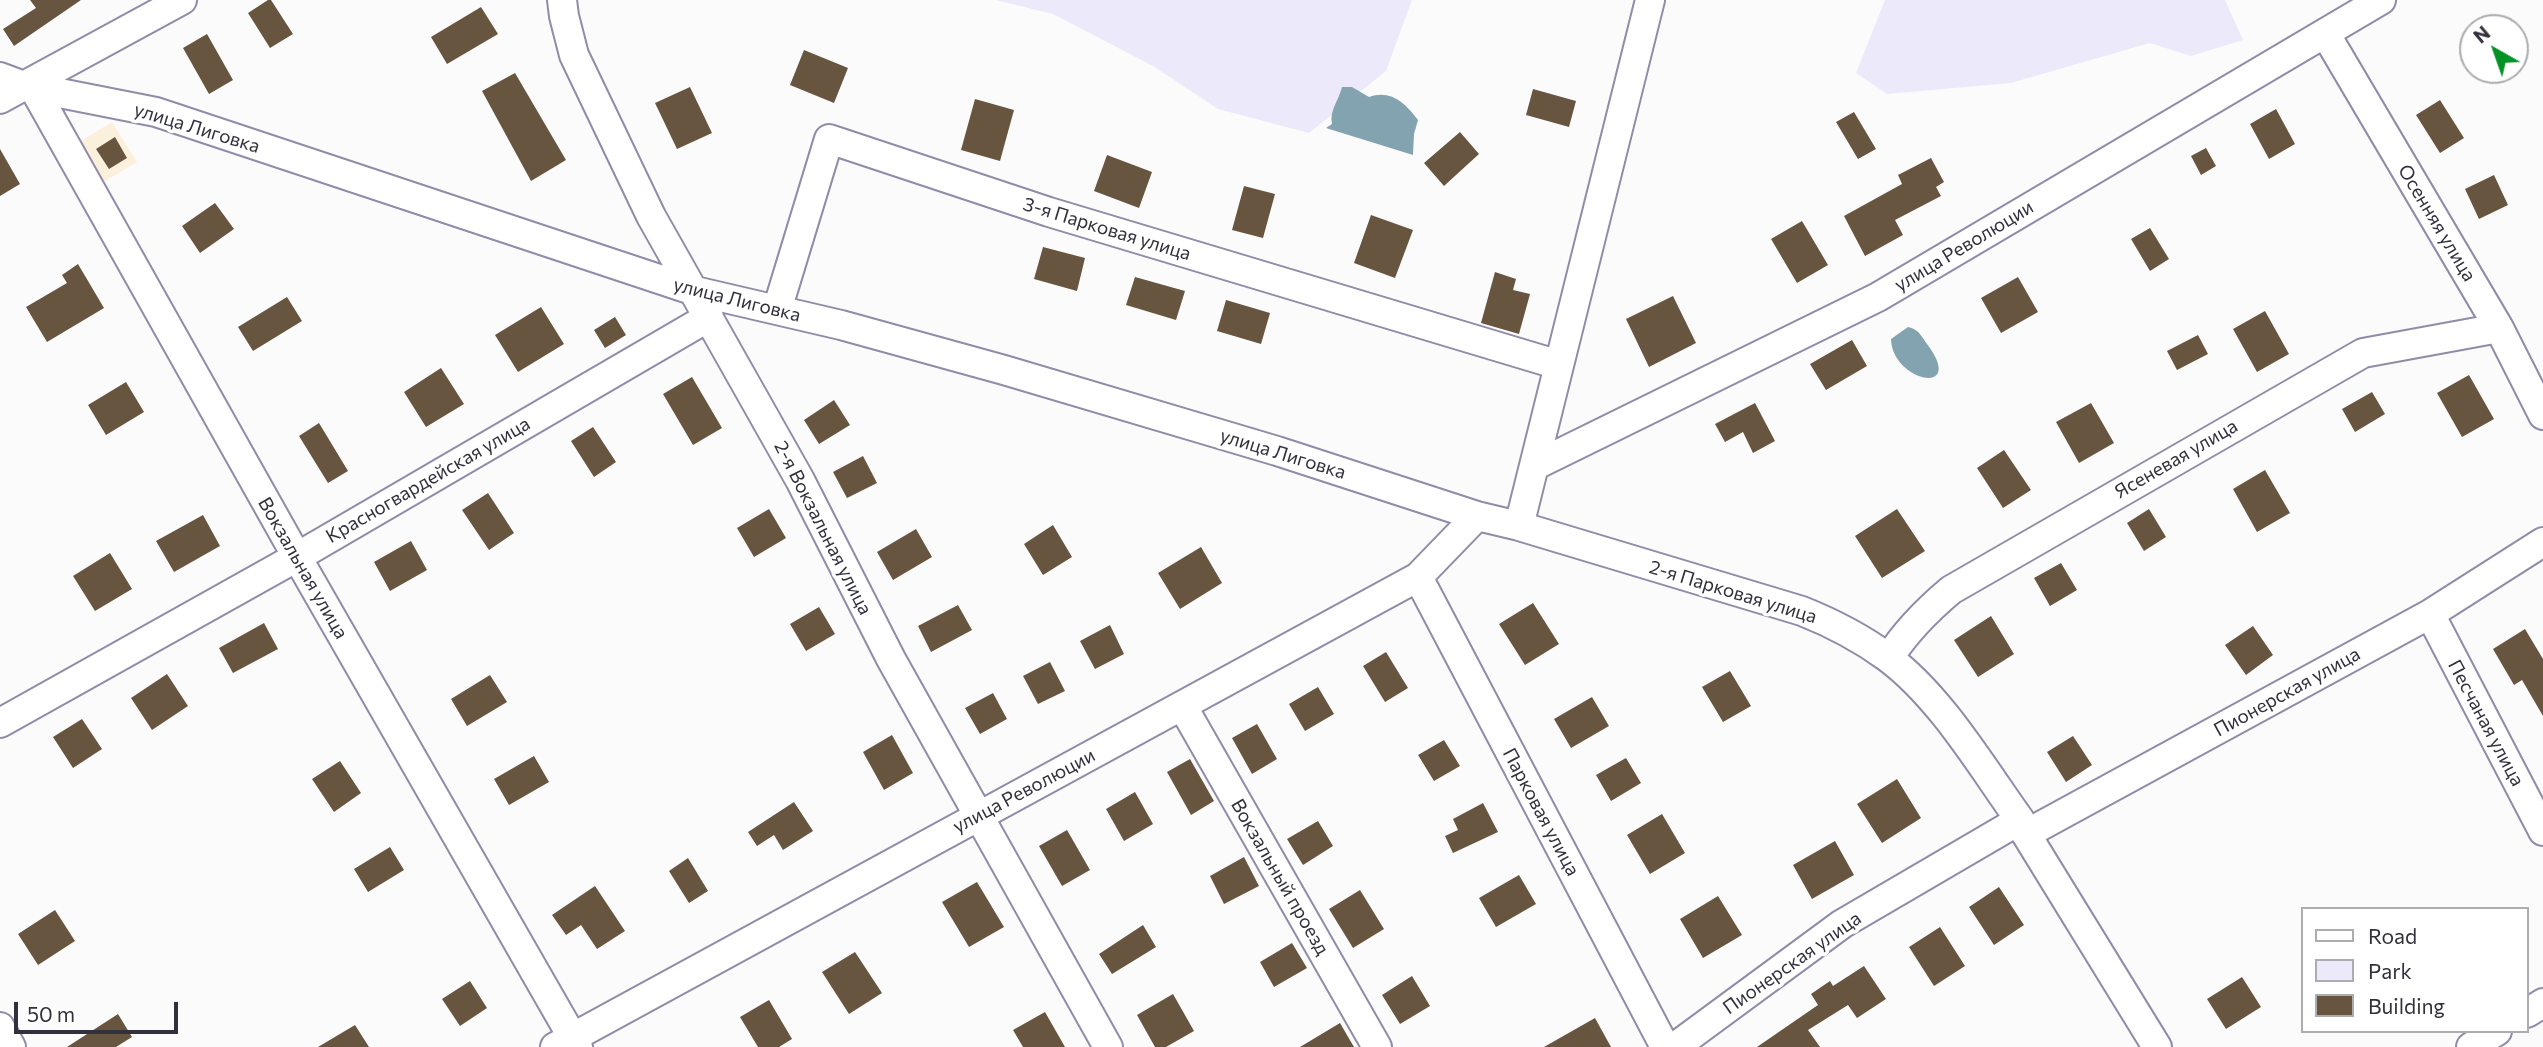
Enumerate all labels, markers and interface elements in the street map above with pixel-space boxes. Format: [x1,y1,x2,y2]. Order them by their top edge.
north arrow [2459,14,2529,84]
text: N [2469,21,2494,47]
street label: улица Лиговка [131,98,263,158]
street label: Осенняя улица [2393,160,2481,286]
street label: 3-я Парковая улица [1020,193,1194,265]
street label: улица Революции [1890,196,2038,296]
street label: улица Лиговка [671,273,803,327]
street label: Красногвардейская улица [322,412,534,548]
street label: Ясеневая улица [2110,415,2242,503]
street label: улица Лиговка [1217,424,1349,484]
street label: 2-я Вокзальная улица [769,437,877,619]
street label: Вокзальная улица [253,493,353,643]
street label: 2-я Парковая улица [1646,556,1820,628]
street label: Пионерская улица [2210,642,2364,742]
street label: Песчаная улица [2443,656,2529,790]
street label: улица Революции [949,744,1099,838]
street label: Парковая улица [1498,744,1584,880]
street label: Вокзальный проезд [1226,795,1334,959]
street label: Пионерская улица [1719,907,1865,1019]
legend [2302,907,2529,1033]
text: Road [2368,923,2417,948]
text: Park [2368,958,2412,983]
scale bar [18,988,182,1032]
text: Building [2368,993,2445,1018]
text: 50 m [27,1001,75,1026]

